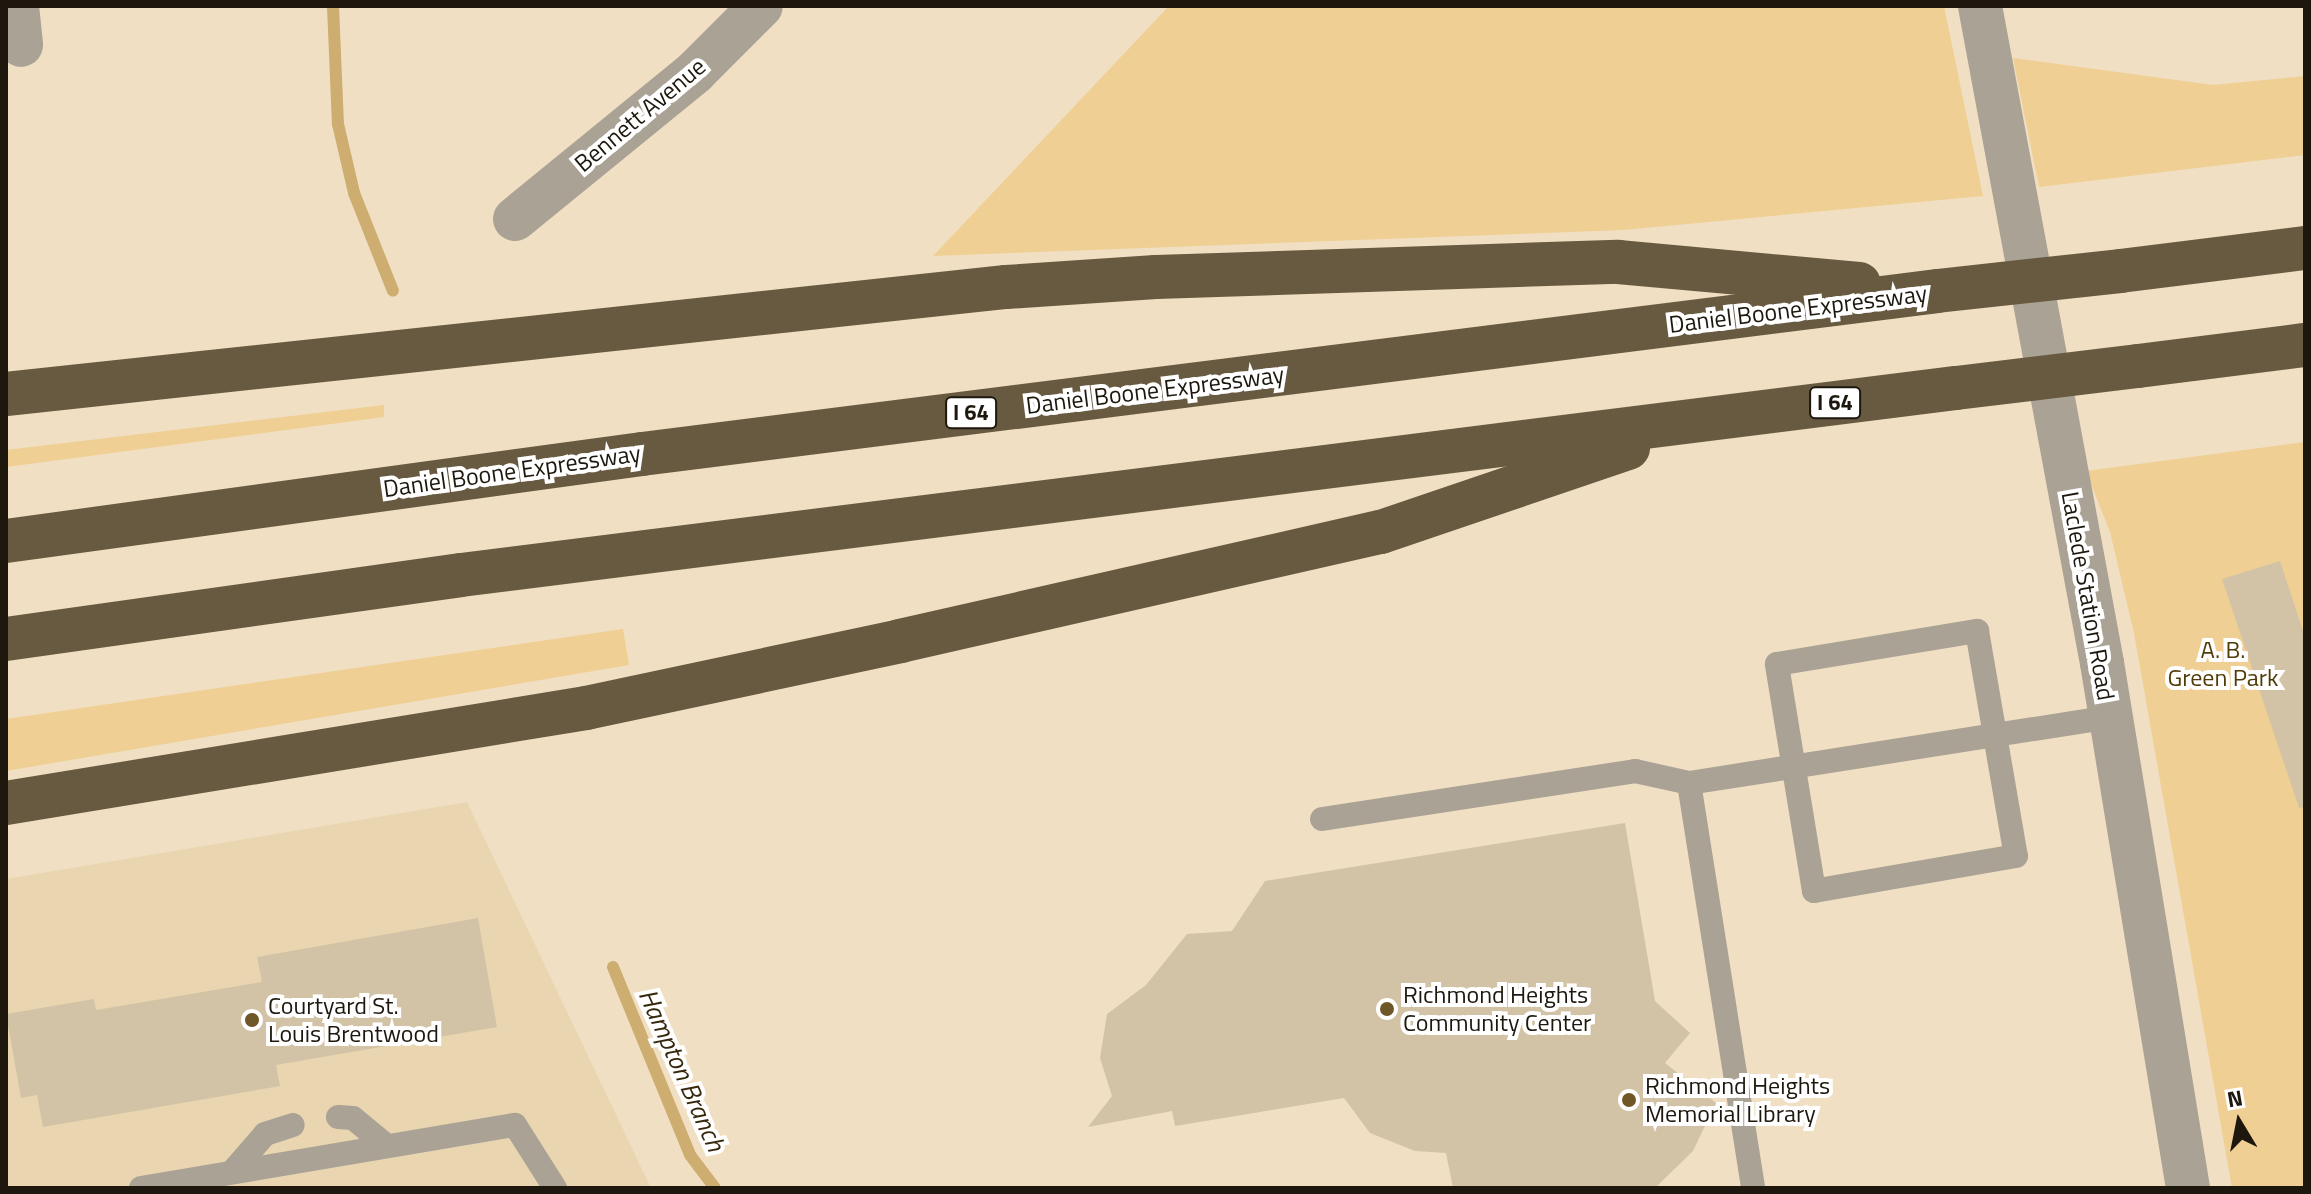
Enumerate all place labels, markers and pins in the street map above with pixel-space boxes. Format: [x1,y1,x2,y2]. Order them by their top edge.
place label: Richmond Heights Community Center [1403,981,1591,1037]
place label: Courtyard St. Louis Brentwood [268,992,439,1048]
marker: Richmond Heights Community Center [1378,1000,1396,1018]
marker: Courtyard St. Louis Brentwood [243,1011,261,1029]
place label: Richmond Heights Memorial Library [1645,1072,1830,1128]
marker: Richmond Heights Memorial Library [1620,1091,1638,1109]

